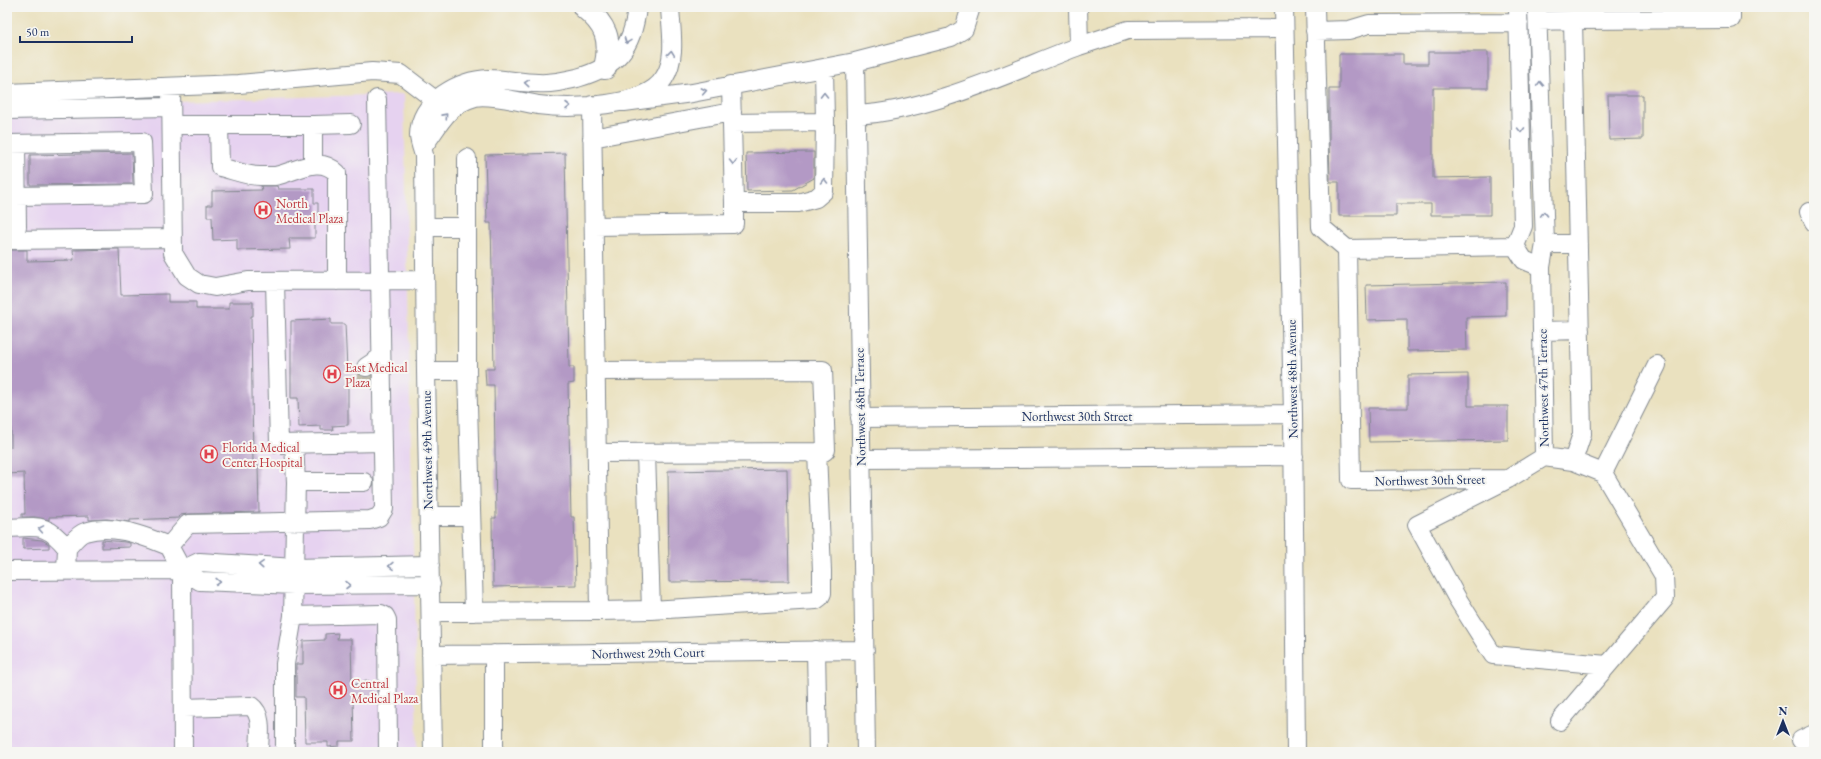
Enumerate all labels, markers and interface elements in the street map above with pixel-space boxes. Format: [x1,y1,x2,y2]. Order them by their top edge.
scale bar [20,18,132,44]
text: 50 m [26,24,50,40]
one-way arrow [624,37,632,44]
one-way arrow [666,50,675,56]
one-way arrow [524,78,530,87]
one-way arrow [1536,81,1544,87]
one-way arrow [701,87,707,95]
one-way arrow [820,92,828,98]
one-way arrow [565,102,571,110]
one-way arrow [440,113,447,121]
one-way arrow [1517,127,1525,133]
one-way arrow [729,159,737,165]
one-way arrow [820,178,828,184]
place label: North Medical Plaza [276,195,344,227]
hospital icon: North Medical Plaza [253,200,273,220]
one-way arrow [1540,211,1548,217]
street label: Northwest 48th Avenue [1282,319,1302,439]
street label: Northwest 47th Terrace [1533,329,1553,447]
street label: Northwest 48th Terrace [850,348,870,466]
place label: East Medical Plaza [345,359,408,391]
hospital icon: East Medical Plaza [322,364,342,384]
street label: Northwest 49th Avenue [417,390,437,510]
street label: Northwest 30th Street [1022,408,1132,425]
place label: Florida Medical Center Hospital [222,439,303,471]
hospital icon: Florida Medical Center Hospital [199,444,219,464]
street label: Northwest 30th Street [1375,471,1485,489]
one-way arrow [38,525,44,534]
one-way arrow [258,561,264,570]
one-way arrow [388,562,394,570]
one-way arrow [215,578,221,586]
one-way arrow [345,581,351,589]
street label: Northwest 29th Court [591,644,705,662]
place label: Central Medical Plaza [351,675,419,707]
hospital icon: Central Medical Plaza [328,680,348,700]
north arrow [1763,701,1803,741]
text: N [1779,704,1788,718]

